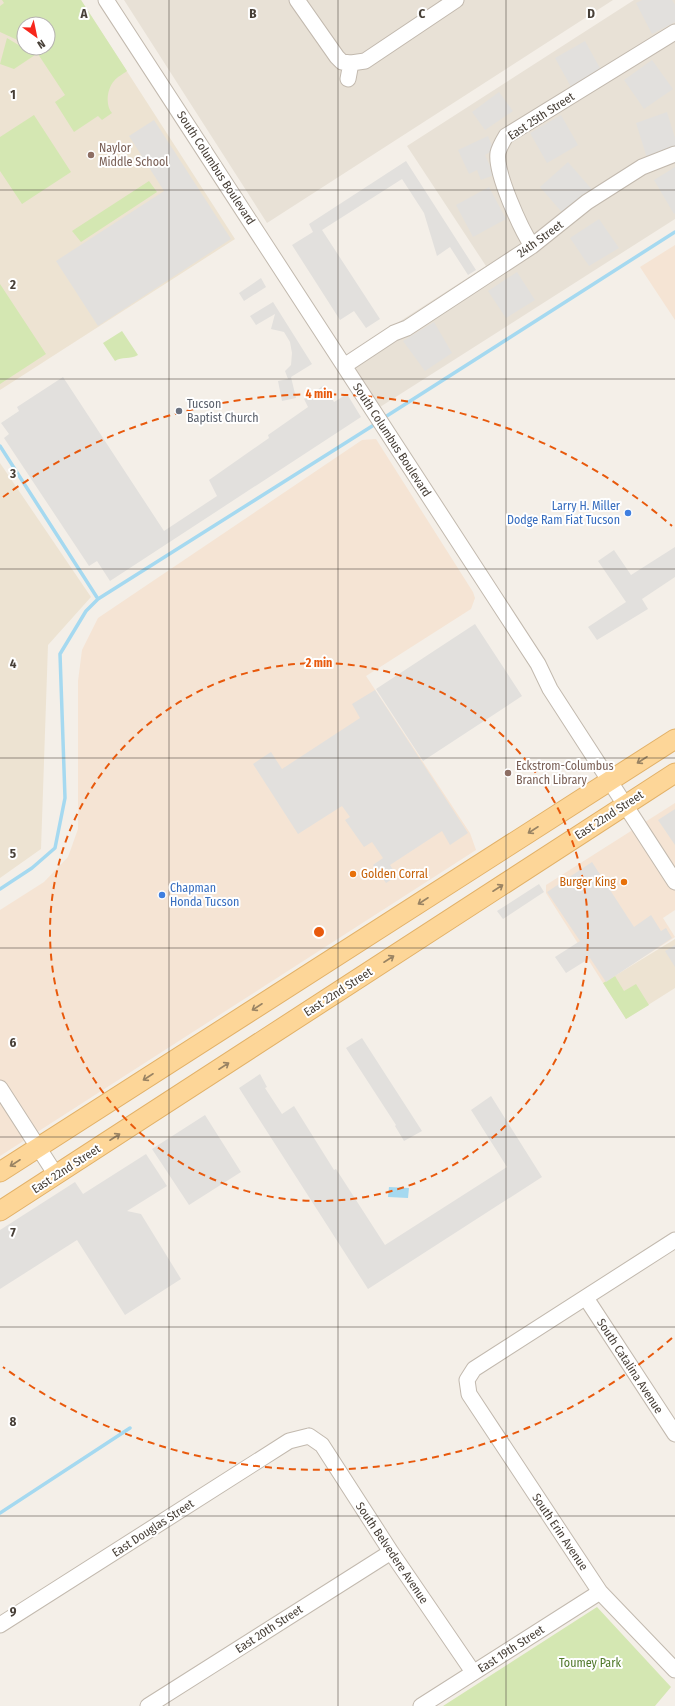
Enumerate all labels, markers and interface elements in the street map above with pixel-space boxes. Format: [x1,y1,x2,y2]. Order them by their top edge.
text: A [79,6,88,21]
text: B [249,6,257,21]
text: C [419,6,426,21]
text: D [587,6,595,21]
north arrow [16,16,56,56]
text: N [35,37,47,51]
text: 1 [10,87,16,102]
street label: East 25th Street [505,89,577,143]
street label: South Columbus Boulevard [174,109,258,227]
place label: Naylor Middle School [99,141,168,169]
marker: Naylor Middle School [86,150,96,160]
street label: 24th Street [514,218,566,260]
text: 2 [9,277,16,292]
street label: South Columbus Boulevard [350,381,434,499]
text: 4 min [305,387,333,401]
place label: Tucson Baptist Church [187,397,259,425]
marker: Tucson Baptist Church [174,406,184,416]
text: 3 [9,466,16,481]
place label: Larry H. Miller Dodge Ram Fiat Tucson [507,499,621,527]
marker: Larry H. Miller Dodge Ram Fiat Tucson [623,508,633,518]
text: 4 [10,656,17,671]
text: 2 min [305,656,332,670]
one-way arrow [637,756,648,764]
place label: Eckstrom-Columbus Branch Library [516,759,614,787]
marker: Eckstrom-Columbus Branch Library [503,768,513,778]
street label: East 22nd Street [572,788,646,842]
one-way arrow [527,827,539,835]
text: 5 [10,846,16,861]
place label: Golden Corral [361,867,428,881]
marker: Golden Corral [348,869,358,879]
place label: Burger King [559,875,616,889]
marker: Burger King [619,877,629,887]
place label: Chapman Honda Tucson [170,881,239,909]
one-way arrow [492,884,503,892]
marker: Chapman Honda Tucson [157,890,167,900]
one-way arrow [418,896,429,905]
centre of rings [312,925,326,939]
one-way arrow [383,955,394,963]
street label: East 22nd Street [301,965,375,1019]
one-way arrow [252,1003,263,1011]
text: 6 [10,1035,17,1050]
one-way arrow [218,1062,229,1070]
one-way arrow [143,1073,154,1081]
one-way arrow [109,1133,120,1141]
street label: East 22nd Street [29,1142,103,1196]
one-way arrow [9,1159,21,1167]
text: 7 [10,1225,16,1240]
street label: South Catalina Avenue [594,1316,666,1416]
text: 8 [10,1414,17,1429]
street label: South Erin Avenue [529,1491,591,1573]
street label: East Douglas Street [109,1496,197,1560]
street label: South Belvedere Avenue [353,1500,431,1606]
street label: East 20th Street [233,1602,305,1656]
text: 9 [10,1604,17,1619]
street label: East 19th Street [475,1622,547,1676]
park label: Toumey Park [559,1656,621,1670]

